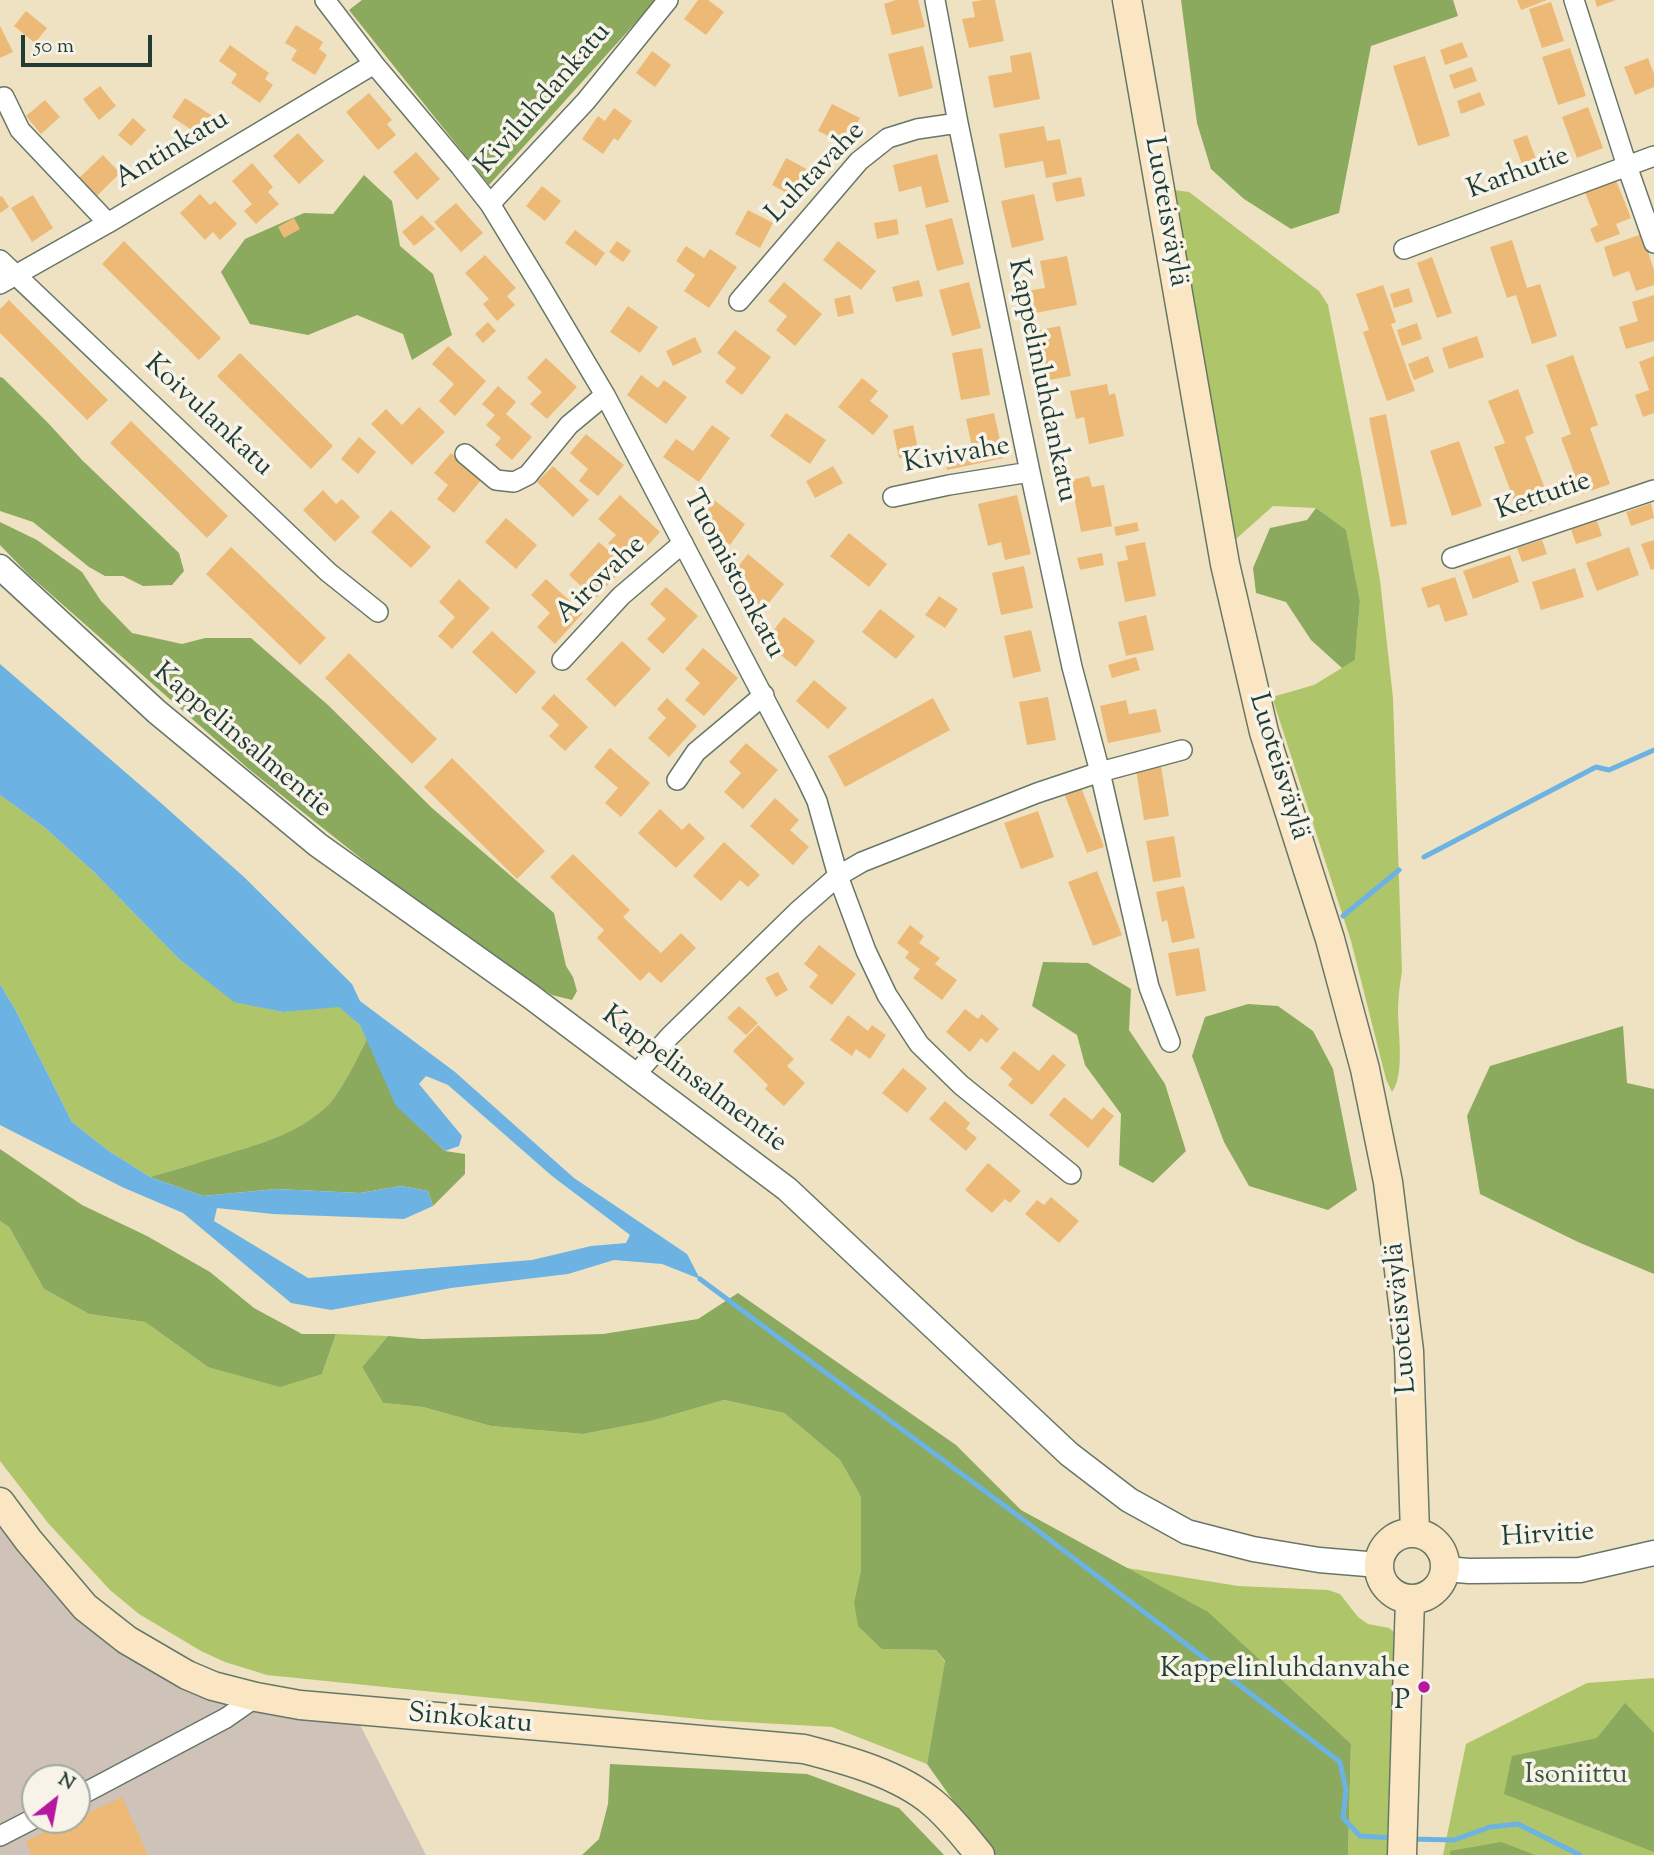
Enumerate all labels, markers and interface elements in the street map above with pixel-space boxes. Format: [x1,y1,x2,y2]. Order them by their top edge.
street label: Kiviluhdankatu [470,18,620,182]
scale bar [24,21,156,65]
text: 50 m [34,32,74,62]
street label: Antinkatu [110,104,236,198]
street label: Luhtavahe [760,116,874,232]
street label: Luoteisväylä [1134,135,1194,289]
street label: Karhutie [1464,141,1574,209]
street label: Kappelinluhdankatu [998,256,1082,506]
street label: Koivulankatu [136,349,278,485]
street label: Kivivahe [901,431,1013,483]
street label: Kettutie [1492,466,1596,530]
street label: Tuomistonkatu [674,485,790,665]
street label: Airovahe [550,530,654,632]
street label: Kappelinsalmentie [145,657,337,827]
street label: Luoteisväylä [1239,690,1315,844]
street label: Kappelinsalmentie [594,1000,792,1162]
street label: Luoteisväylä [1380,1241,1426,1395]
street label: Hirvitie [1500,1517,1596,1557]
place label: Kappelinluhdanvahe P [1160,1654,1410,1720]
marker: Kappelinluhdanvahe P [1416,1679,1432,1695]
street label: Sinkokatu [406,1699,534,1743]
park label: Isoniittu [1524,1760,1628,1794]
north arrow [21,1764,91,1834]
text: N [53,1767,79,1798]

